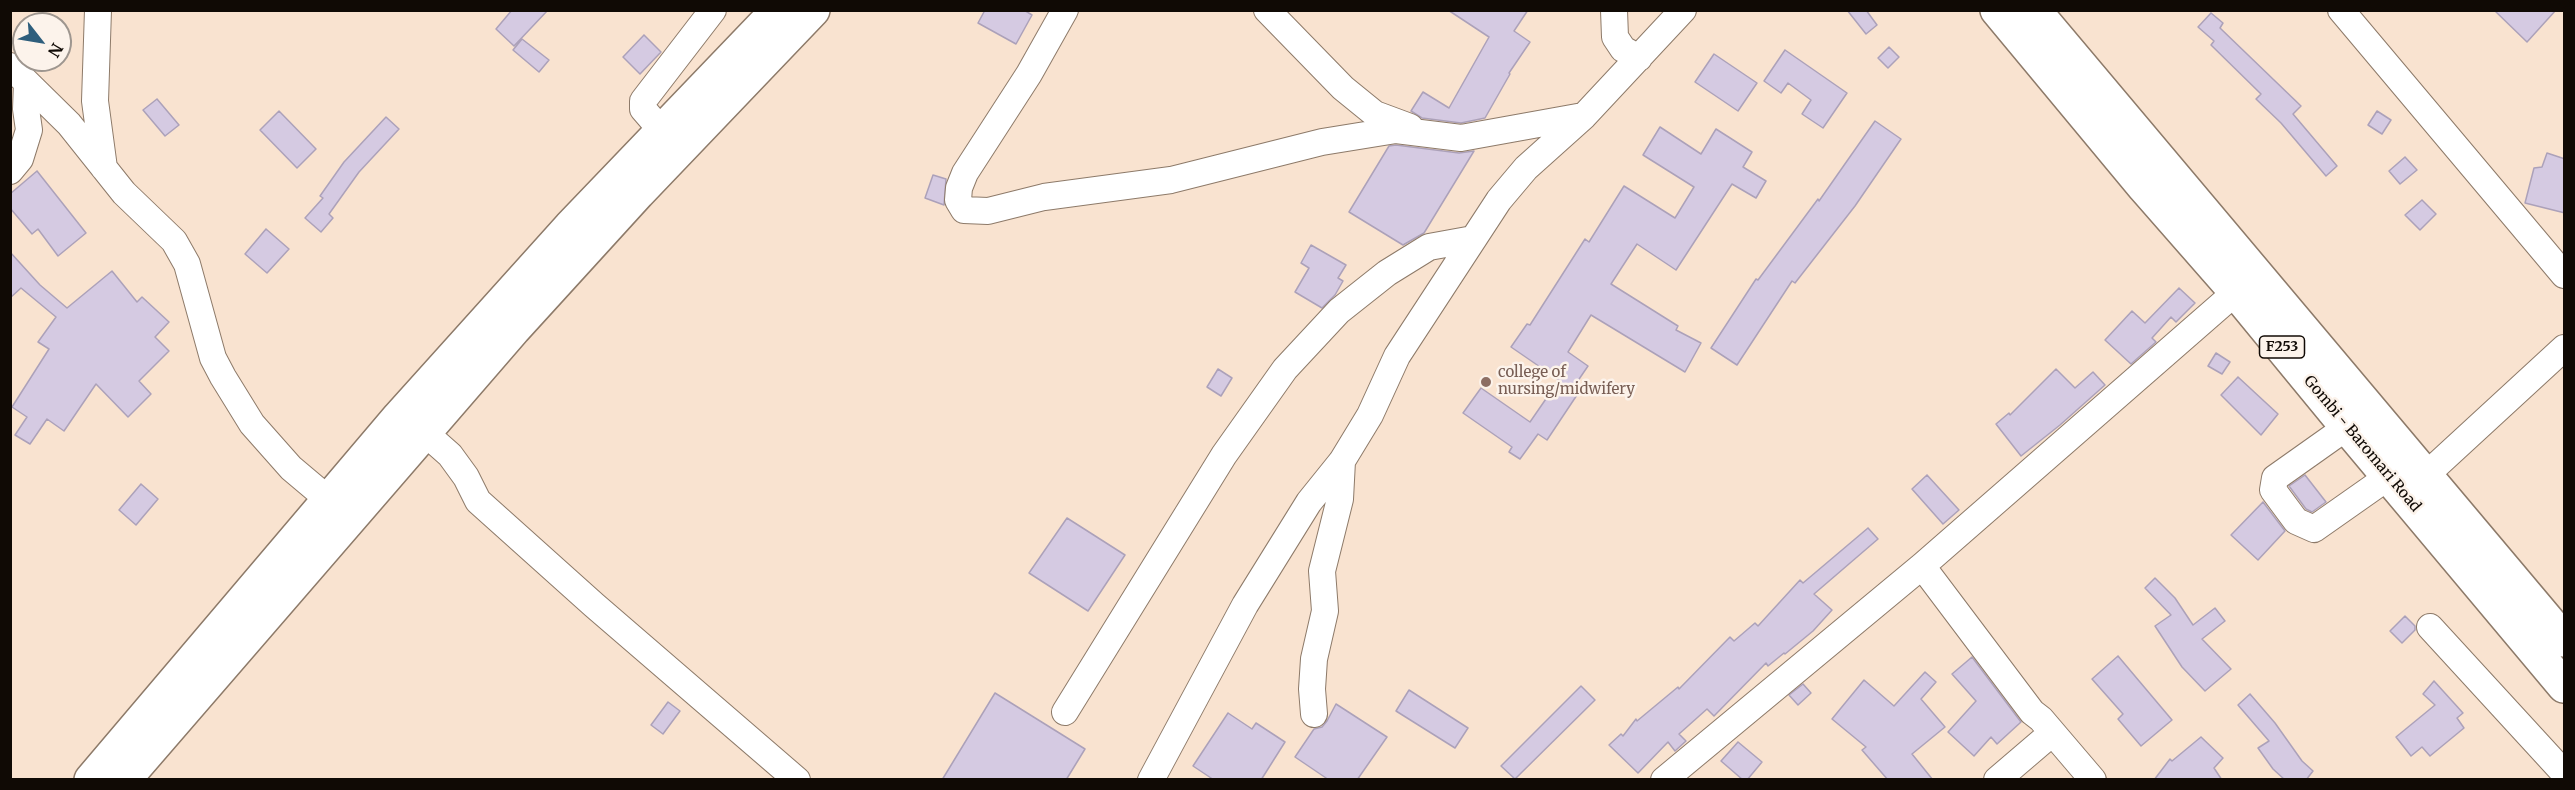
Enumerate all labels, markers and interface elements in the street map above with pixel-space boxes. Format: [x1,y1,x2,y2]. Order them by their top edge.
north arrow [12,12,72,72]
text: N [44,40,68,61]
road number: F253 [2260,336,2304,358]
place label: college of nursing/midwifery [1498,364,1635,399]
street label: Gombi - Baromari Road [2300,372,2424,516]
marker: college of nursing/midwifery [1479,375,1493,389]

